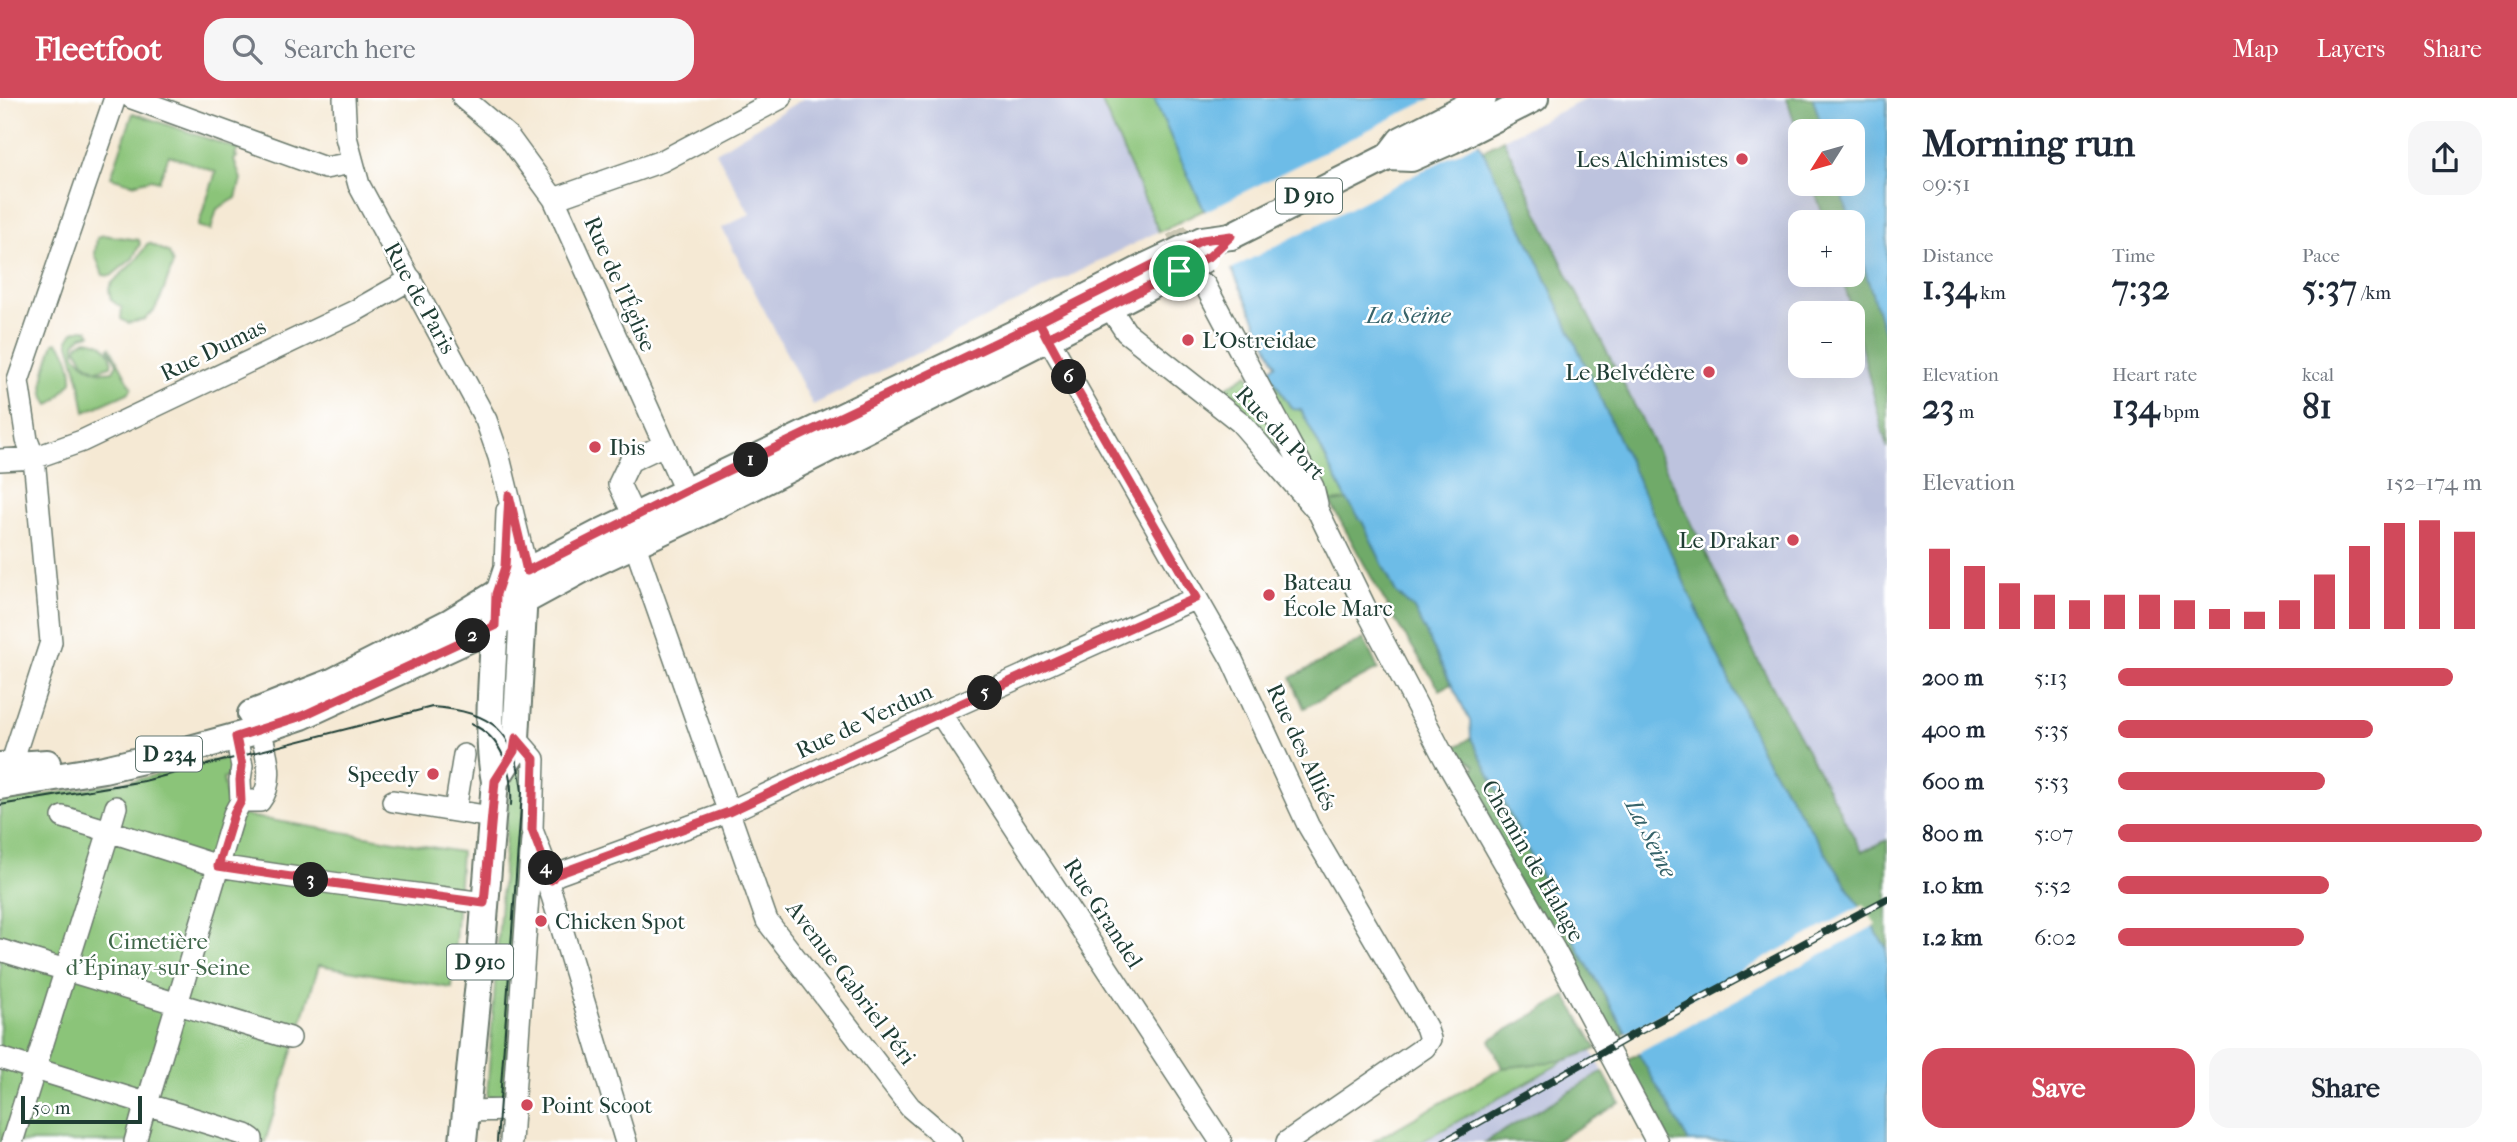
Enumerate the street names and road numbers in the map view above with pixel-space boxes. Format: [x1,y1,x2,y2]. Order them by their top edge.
road number: D 910 [1276,178,1342,214]
street label: Rue de l'Église [578,212,662,356]
street label: Rue de Paris [378,237,462,359]
street label: Rue Dumas [156,313,270,387]
street label: Rue du Port [1230,380,1330,486]
street label: Rue de Verdun [791,677,937,764]
street label: Rue des Alliés [1261,679,1343,815]
road number: D 234 [136,736,202,772]
street label: Chemin de Halage [1476,775,1590,947]
street label: Rue Grandel [1057,853,1149,974]
street label: Avenue Gabriel Péri [780,895,922,1070]
road number: D 910 [447,944,513,980]

